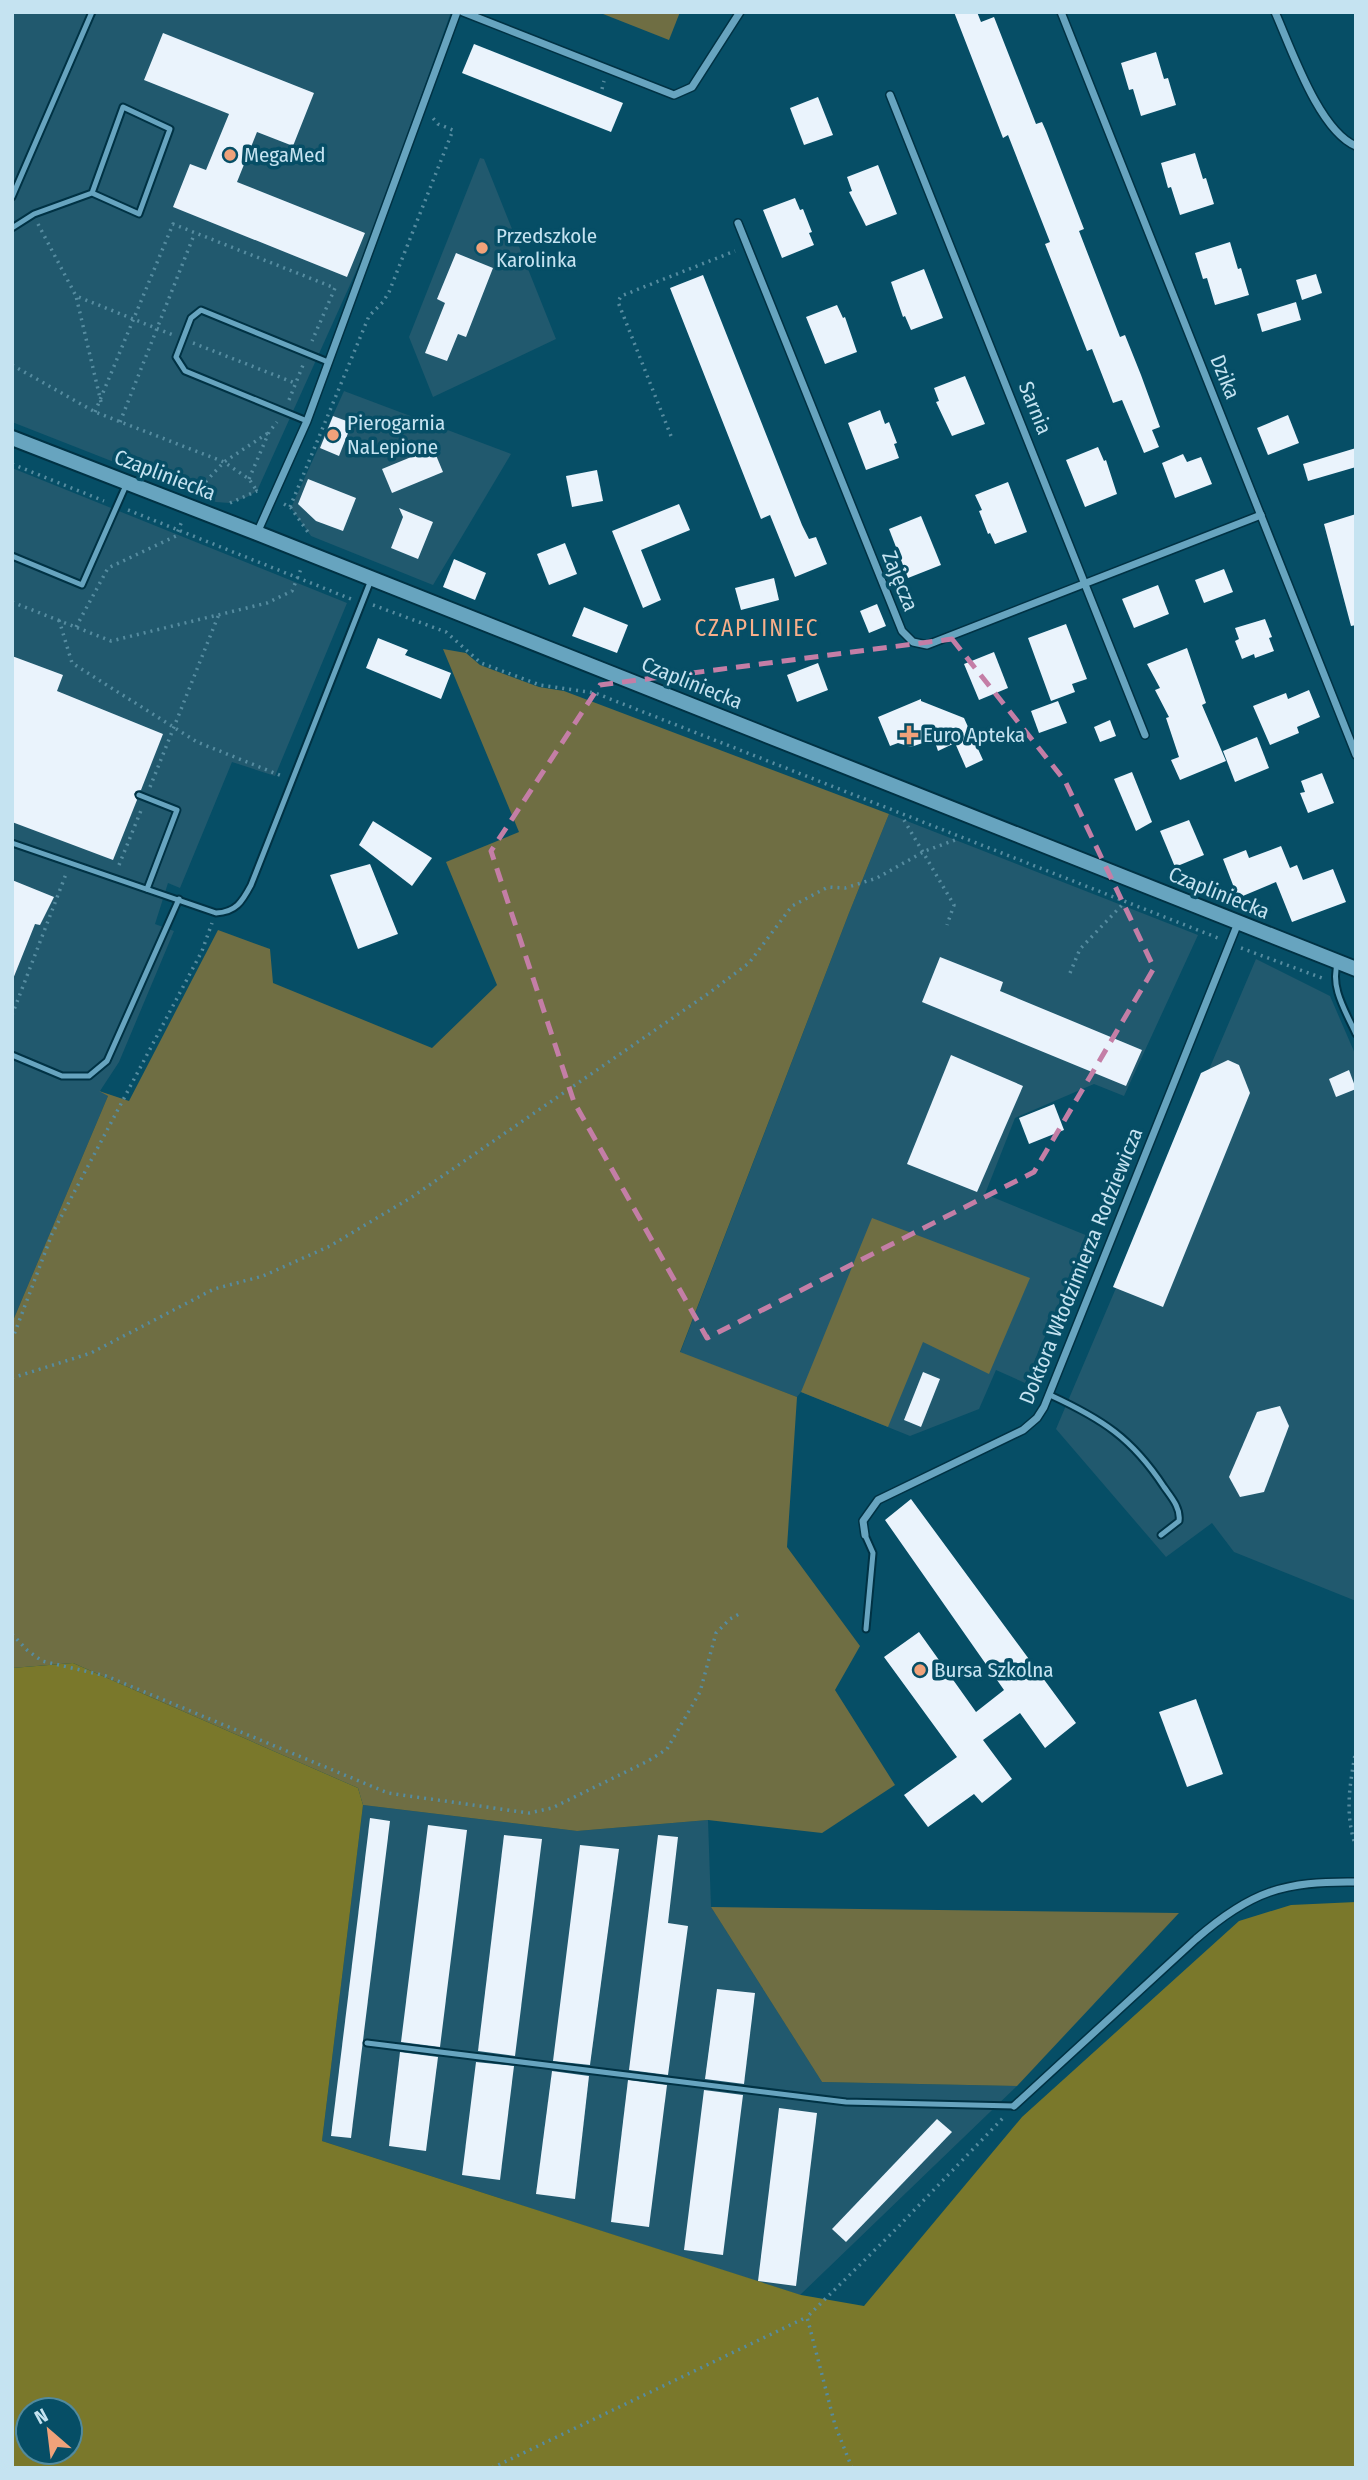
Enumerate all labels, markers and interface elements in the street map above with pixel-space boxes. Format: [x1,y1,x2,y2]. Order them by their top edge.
place label: MegaMed [244,142,326,168]
marker: MegaMed [222,147,238,163]
place label: Przedszkole Karolinka [496,223,597,273]
marker: Przedszkole Karolinka [474,240,490,256]
street label: Dzika [1204,351,1246,403]
street label: Sarnia [1013,378,1057,438]
place label: Pierogarnia NaLepione [347,410,445,460]
marker: Pierogarnia NaLepione [325,427,341,443]
street label: Czapliniecka [111,444,219,506]
street label: Zajęcza [876,547,924,615]
district label: CZAPLINIEC [695,614,819,642]
street label: Czapliniecka [638,651,746,715]
place label: Euro Apteka [923,722,1025,748]
marker: Euro Apteka [901,727,917,743]
street label: Czapliniecka [1165,861,1273,925]
street label: Doktora Włodzimierza Rodziewicza [1014,1124,1148,1408]
place label: Bursa Szkolna [934,1657,1054,1683]
marker: Bursa Szkolna [912,1662,928,1678]
north arrow [14,2396,84,2466]
text: N [31,2404,52,2429]

